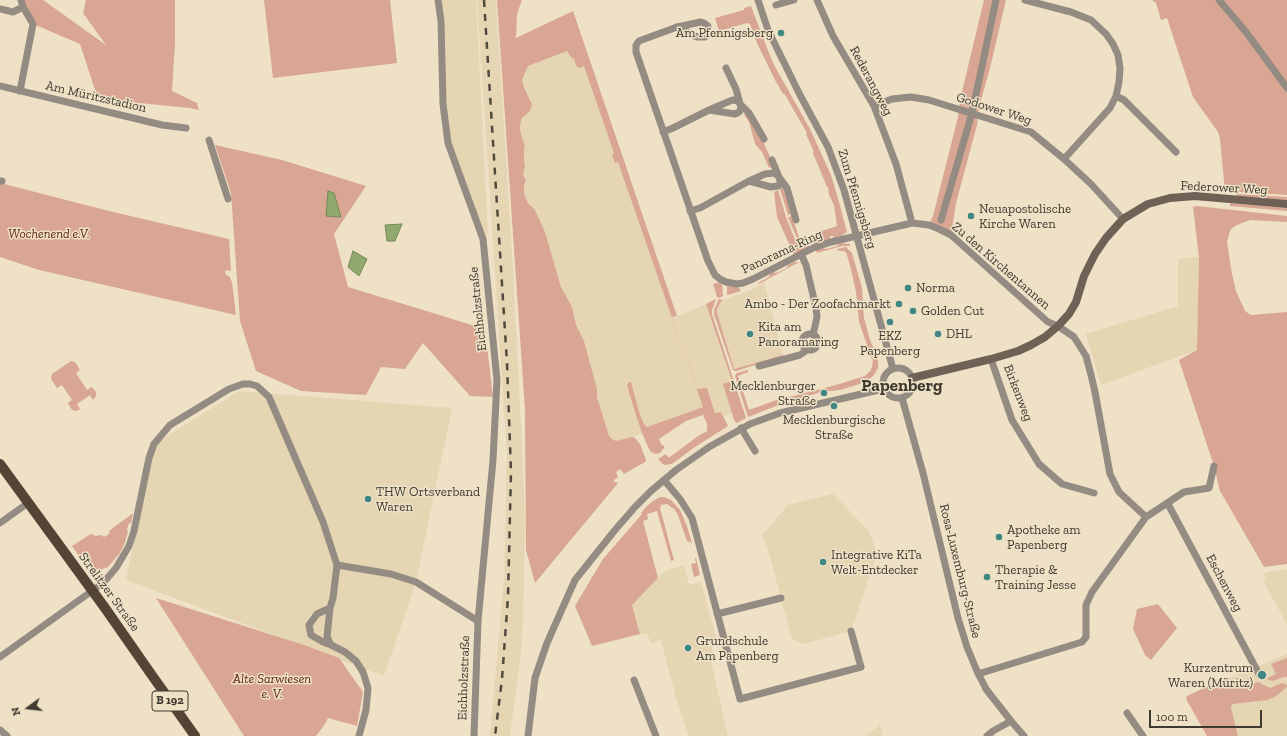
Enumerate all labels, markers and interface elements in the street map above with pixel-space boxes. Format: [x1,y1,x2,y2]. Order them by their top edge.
place label: Am Pfennigsberg [676,25,773,41]
marker: Am Pfennigsberg [776,28,786,38]
street label: Rederangweg [846,44,896,118]
street label: Am Müritzstadion [44,78,148,116]
street label: Godower Weg [954,89,1034,129]
street label: Zum Pfennigsberg [834,147,880,251]
street label: Federower Weg [1180,178,1268,198]
place label: Neuapostolische Kirche Waren [979,201,1071,232]
marker: Neuapostolische Kirche Waren [966,211,976,221]
street label: Zu den Kirchentannen [949,219,1053,313]
park label: Wochenend e.V. [8,226,90,242]
street label: Panorama-Ring [739,226,825,278]
street label: Eichholzstraße [466,266,490,352]
place label: Norma [916,280,955,296]
marker: Norma [903,283,913,293]
place label: Ambo - Der Zoofachmarkt [745,296,891,312]
marker: Ambo - Der Zoofachmarkt [894,299,904,309]
place label: Golden Cut [921,303,984,319]
marker: Golden Cut [908,306,918,316]
marker: EKZ Papenberg [885,317,895,327]
place label: Kita am Panoramaring [758,319,839,350]
place label: DHL [946,326,972,342]
place label: EKZ Papenberg [860,328,920,359]
marker: Kita am Panoramaring [745,329,755,339]
marker: DHL [933,329,943,339]
street label: Birkenweg [1000,362,1036,424]
district label: Papenberg [861,376,943,396]
place label: Mecklenburger Straße [731,378,816,409]
marker: Mecklenburger Straße [819,388,829,398]
marker: Mecklenburgische Straße [829,401,839,411]
place label: Mecklenburgische Straße [783,412,885,443]
place label: THW Ortsverband Waren [376,484,480,515]
marker: THW Ortsverband Waren [363,494,373,504]
street label: Rosa-Luxemburg-Straße [936,502,984,640]
place label: Apotheke am Papenberg [1007,522,1080,553]
marker: Apotheke am Papenberg [994,532,1004,542]
place label: Integrative KiTa Welt-Entdecker [831,547,922,578]
street label: Strelitzer Straße [75,549,143,635]
street label: Eschenweg [1202,552,1246,614]
marker: Integrative KiTa Welt-Entdecker [818,557,828,567]
place label: Therapie & Training Jesse [995,562,1076,593]
marker: Therapie & Training Jesse [982,572,992,582]
place label: Grundschule Am Papenberg [696,633,779,664]
street label: Eichholzstraße [455,635,473,721]
marker: Grundschule Am Papenberg [683,643,693,653]
place label: Kurzentrum Waren (Müritz) [1168,660,1253,691]
marker: Kurzentrum Waren (Müritz) [1256,669,1268,681]
park label: Alte Sarwiesen e. V. [233,671,311,702]
north arrow [8,688,48,728]
road number: B 192 [152,691,188,711]
scale bar [1151,702,1264,728]
text: N [9,706,23,717]
text: 100 m [1156,710,1188,724]

